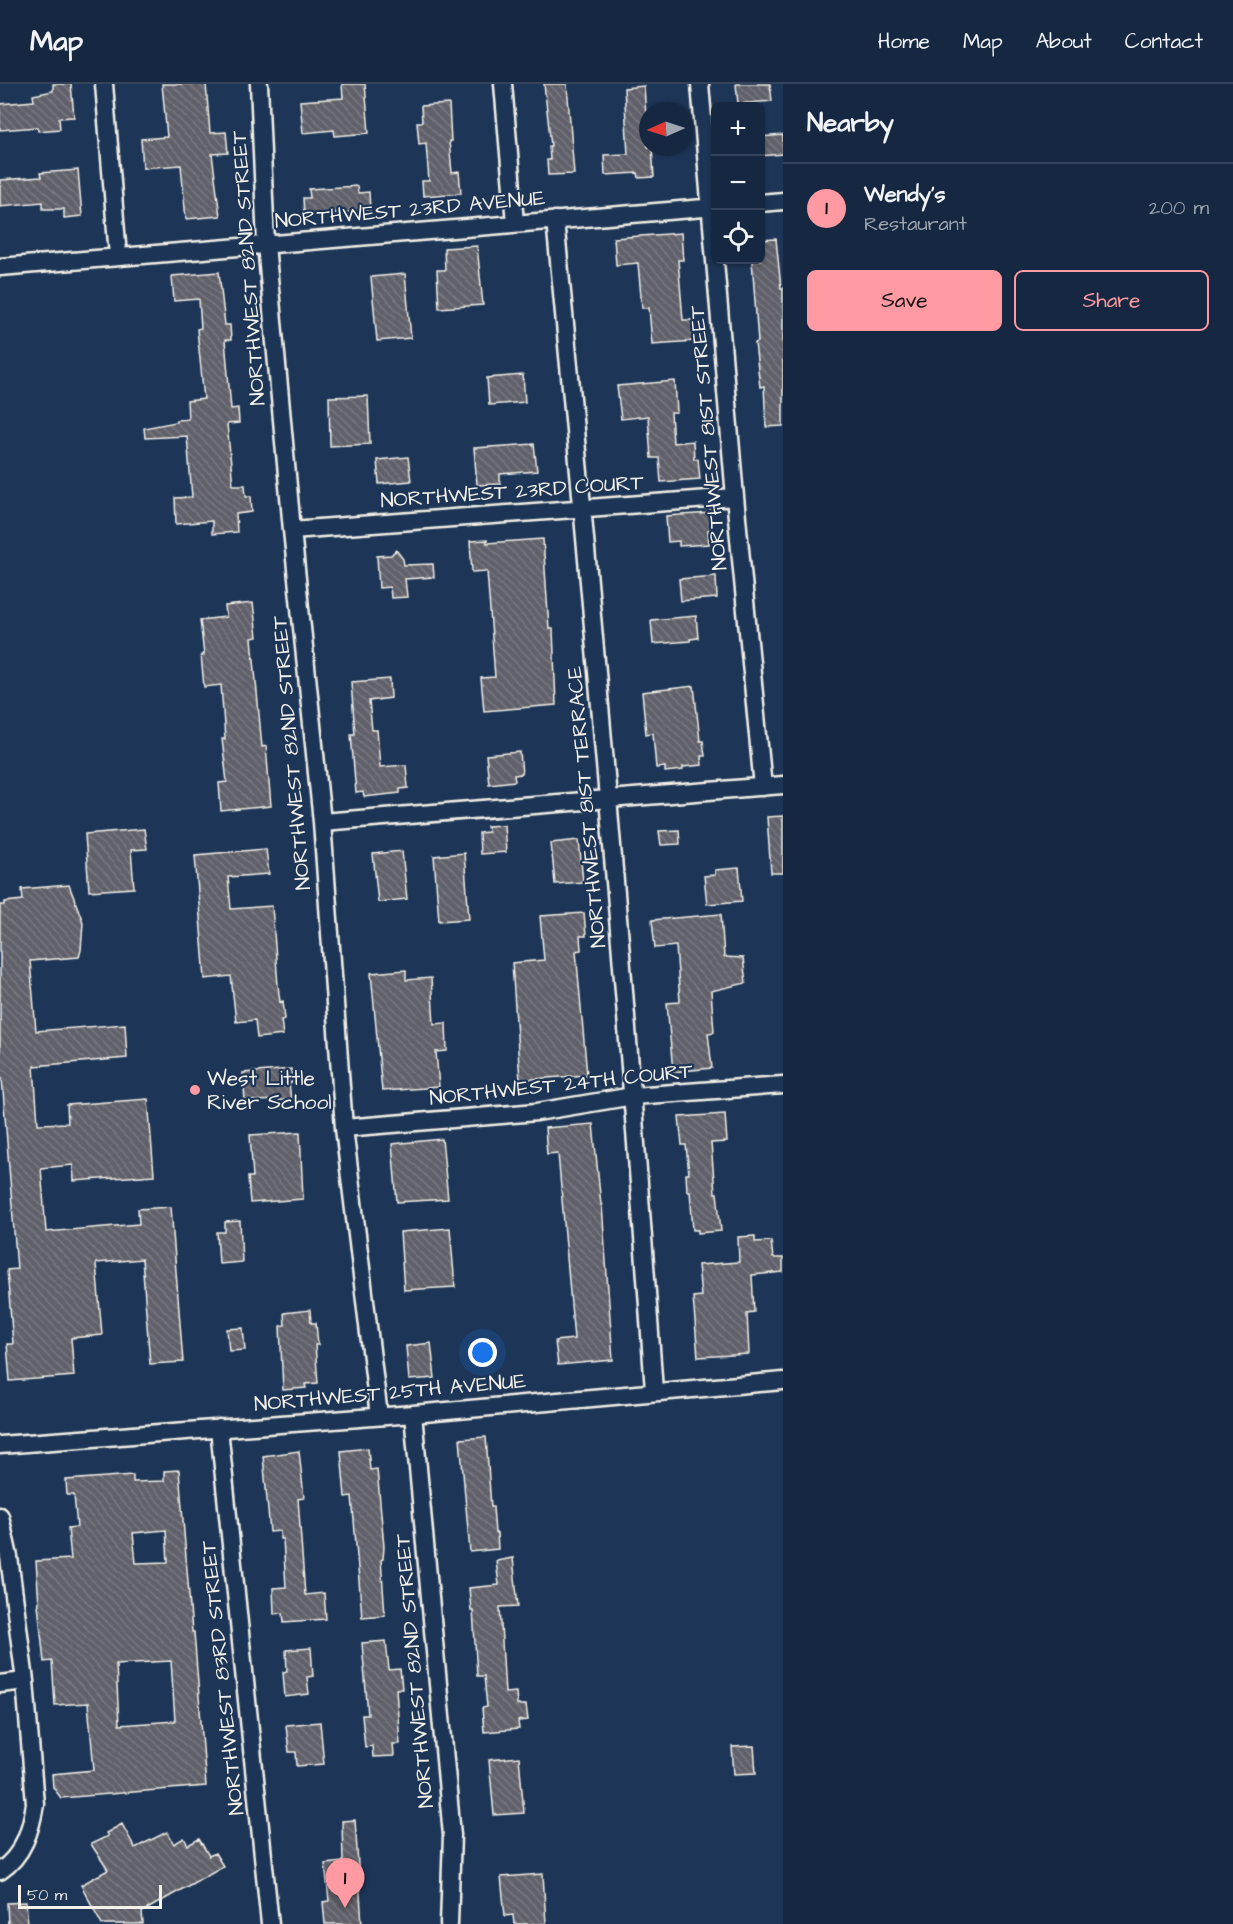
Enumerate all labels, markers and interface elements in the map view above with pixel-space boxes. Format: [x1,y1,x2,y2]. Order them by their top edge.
text: Map [30,22,83,61]
text: Home [878,27,930,56]
text: Map [963,27,1003,56]
text: About [1036,27,1092,56]
text: Contact [1125,27,1203,56]
north arrow [639,102,693,156]
map controls [711,102,765,264]
button: + [711,102,765,156]
text: Nearby [807,105,894,141]
street label: NORTHWEST 82ND STREET [224,129,273,406]
button: − [711,156,765,210]
text: Wendy's [864,179,946,210]
street label: NORTHWEST 23RD AVENUE [274,183,547,236]
text: 1 [825,194,828,222]
text: 200 m [1149,194,1209,222]
button: locate [711,210,765,264]
text: Restaurant [864,210,967,238]
button: Save [807,270,1002,331]
button: Share [1014,270,1209,331]
street label: NORTHWEST 81ST STREET [682,303,735,572]
street label: NORTHWEST 23RD COURT [380,468,645,515]
street label: NORTHWEST 82ND STREET [265,614,318,891]
street label: NORTHWEST 81ST TERRACE [560,664,613,949]
street label: NORTHWEST 24TH COURT [428,1056,695,1113]
place label: West Little River School [207,1064,332,1117]
marker: West Little River School [188,1083,202,1097]
your location [468,1338,497,1367]
street label: NORTHWEST 25TH AVENUE [253,1366,528,1419]
street label: NORTHWEST 82ND STREET [388,1532,441,1809]
street label: NORTHWEST 83RD STREET [194,1538,251,1817]
pin: 1 [326,1858,364,1908]
scale bar [18,1882,162,1910]
text: 50 m [27,1884,67,1906]

